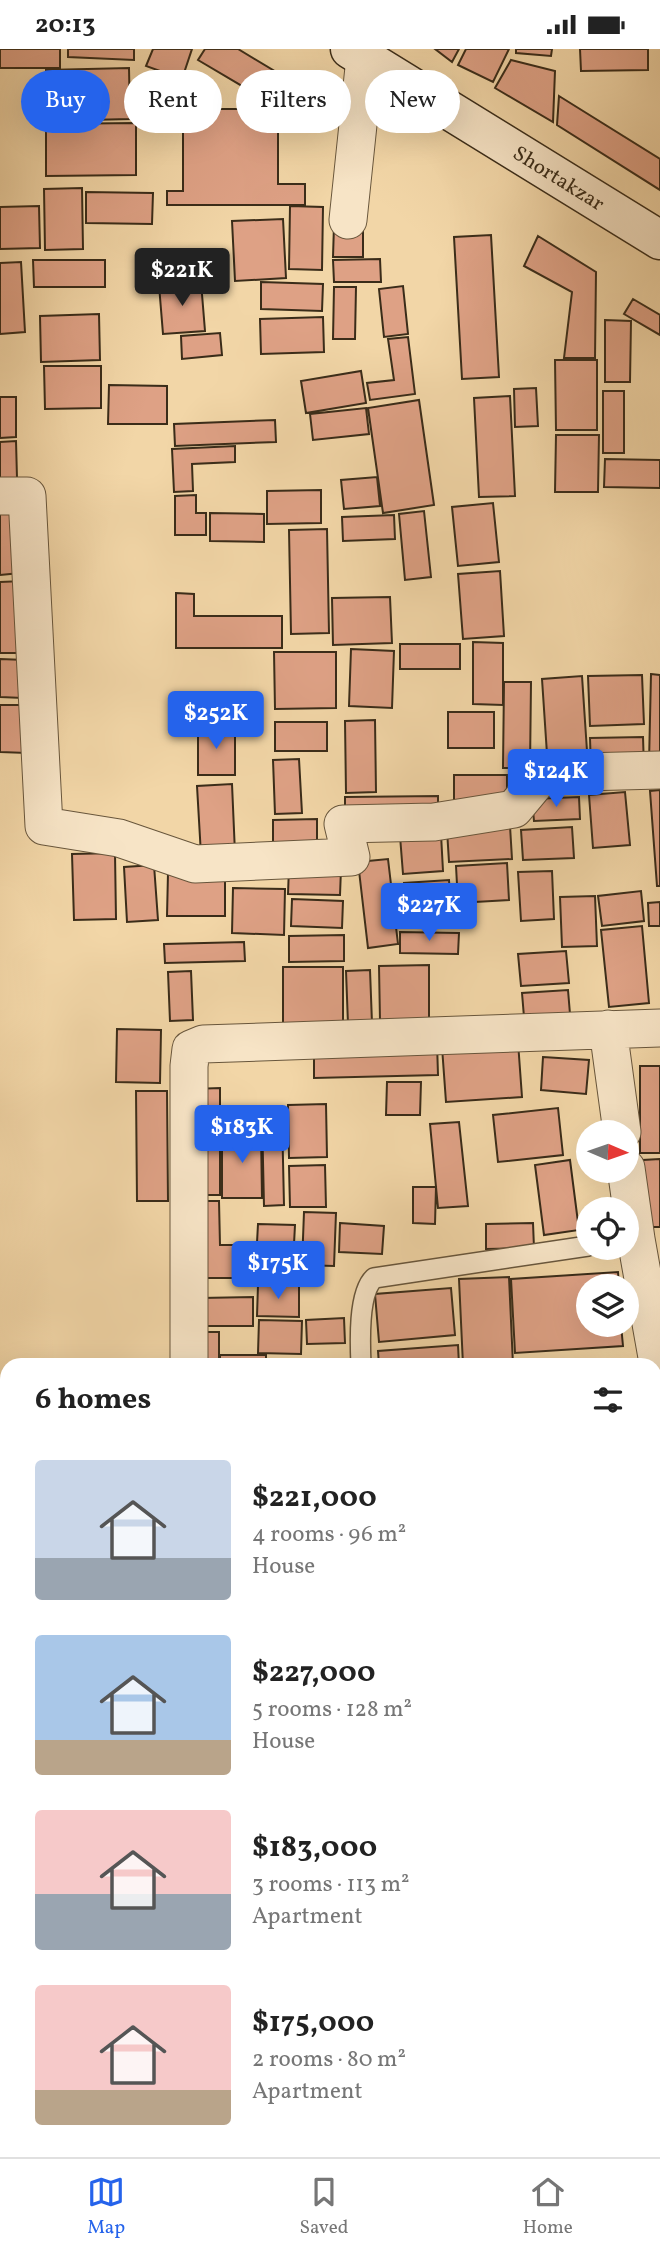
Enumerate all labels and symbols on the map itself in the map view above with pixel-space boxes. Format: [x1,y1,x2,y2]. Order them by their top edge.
street label: Shortakzar [507,140,610,219]
pin: $221K [133,249,231,308]
pin: $252K [167,691,265,751]
pin: $124K [507,749,605,809]
pin: $227K [380,883,478,943]
pin: $183K [193,1105,291,1165]
north arrow [576,1120,639,1183]
pin: $175K [229,1241,327,1301]

